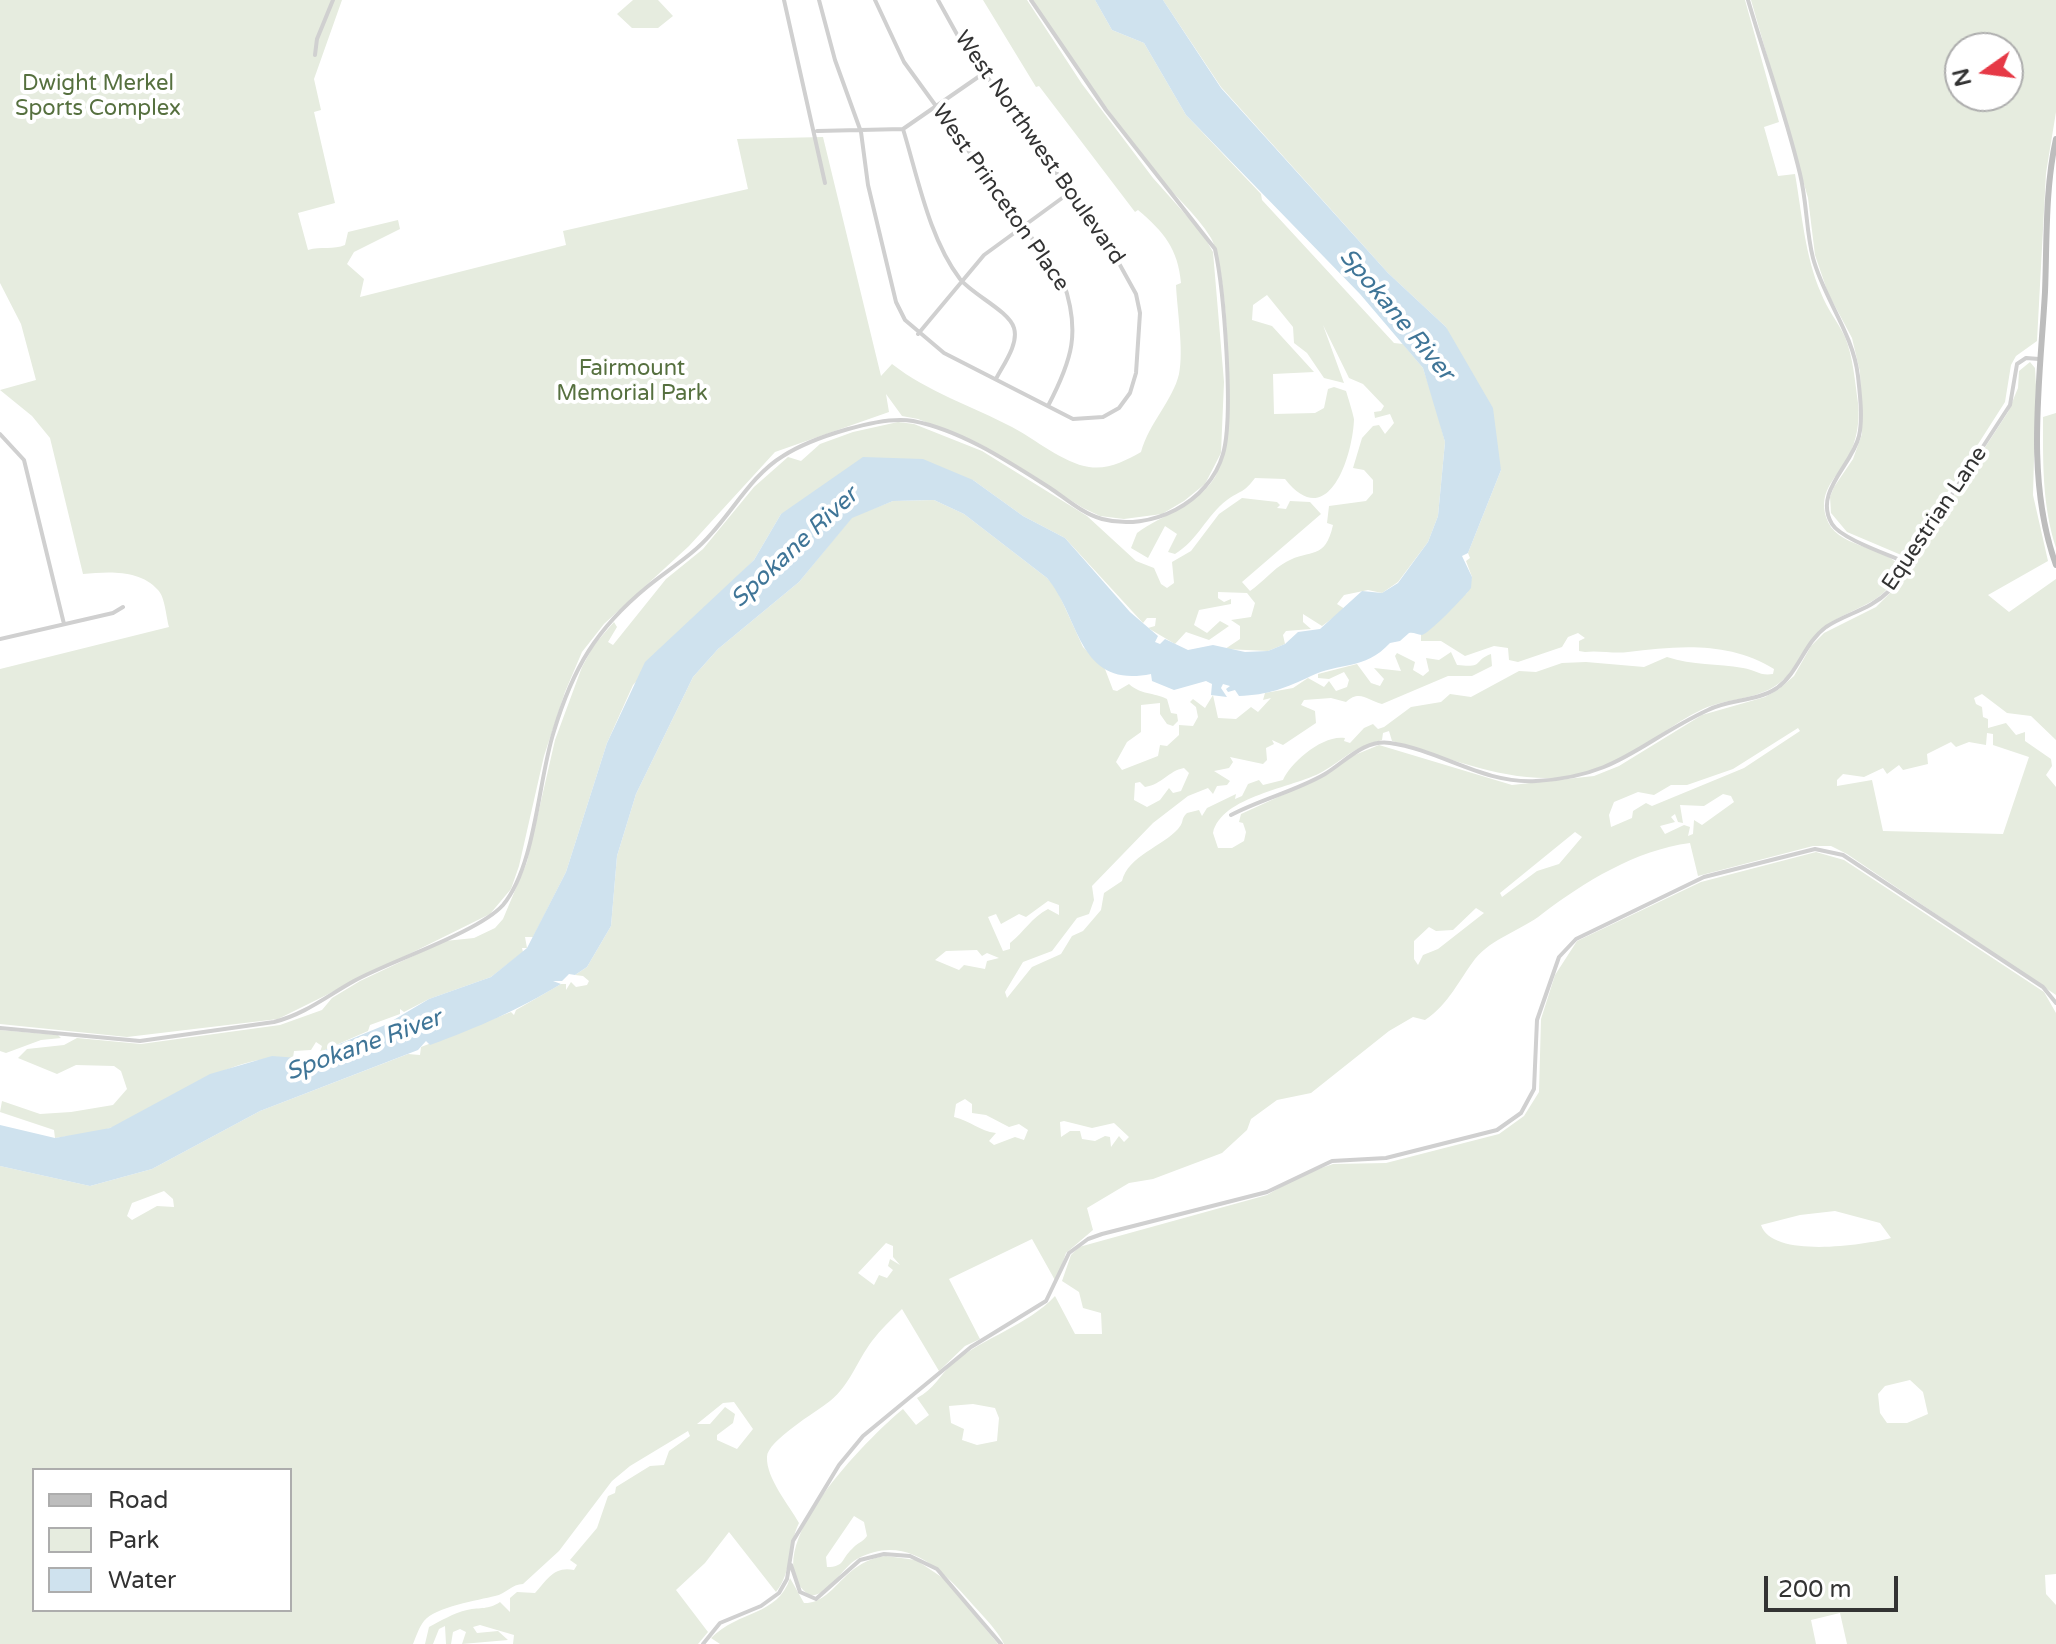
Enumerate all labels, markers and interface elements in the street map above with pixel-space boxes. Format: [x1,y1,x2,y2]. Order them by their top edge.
street label: West Northwest Boulevard [948,26,1130,270]
north arrow [1944,32,2024,112]
text: N [1948,66,1977,89]
park label: Dwight Merkel Sports Complex [15,71,181,122]
street label: West Princeton Place [926,100,1074,296]
water label: Spokane River [1332,243,1460,387]
park label: Fairmount Memorial Park [556,356,708,408]
street label: Equestrian Lane [1877,442,1993,596]
water label: Spokane River [725,482,865,614]
water label: Spokane River [282,1005,446,1087]
legend [32,1468,292,1612]
text: Road [108,1486,168,1515]
text: Park [108,1526,159,1555]
scale bar [1768,1560,1902,1610]
text: Water [108,1566,176,1595]
text: 200 m [1778,1575,1852,1604]

